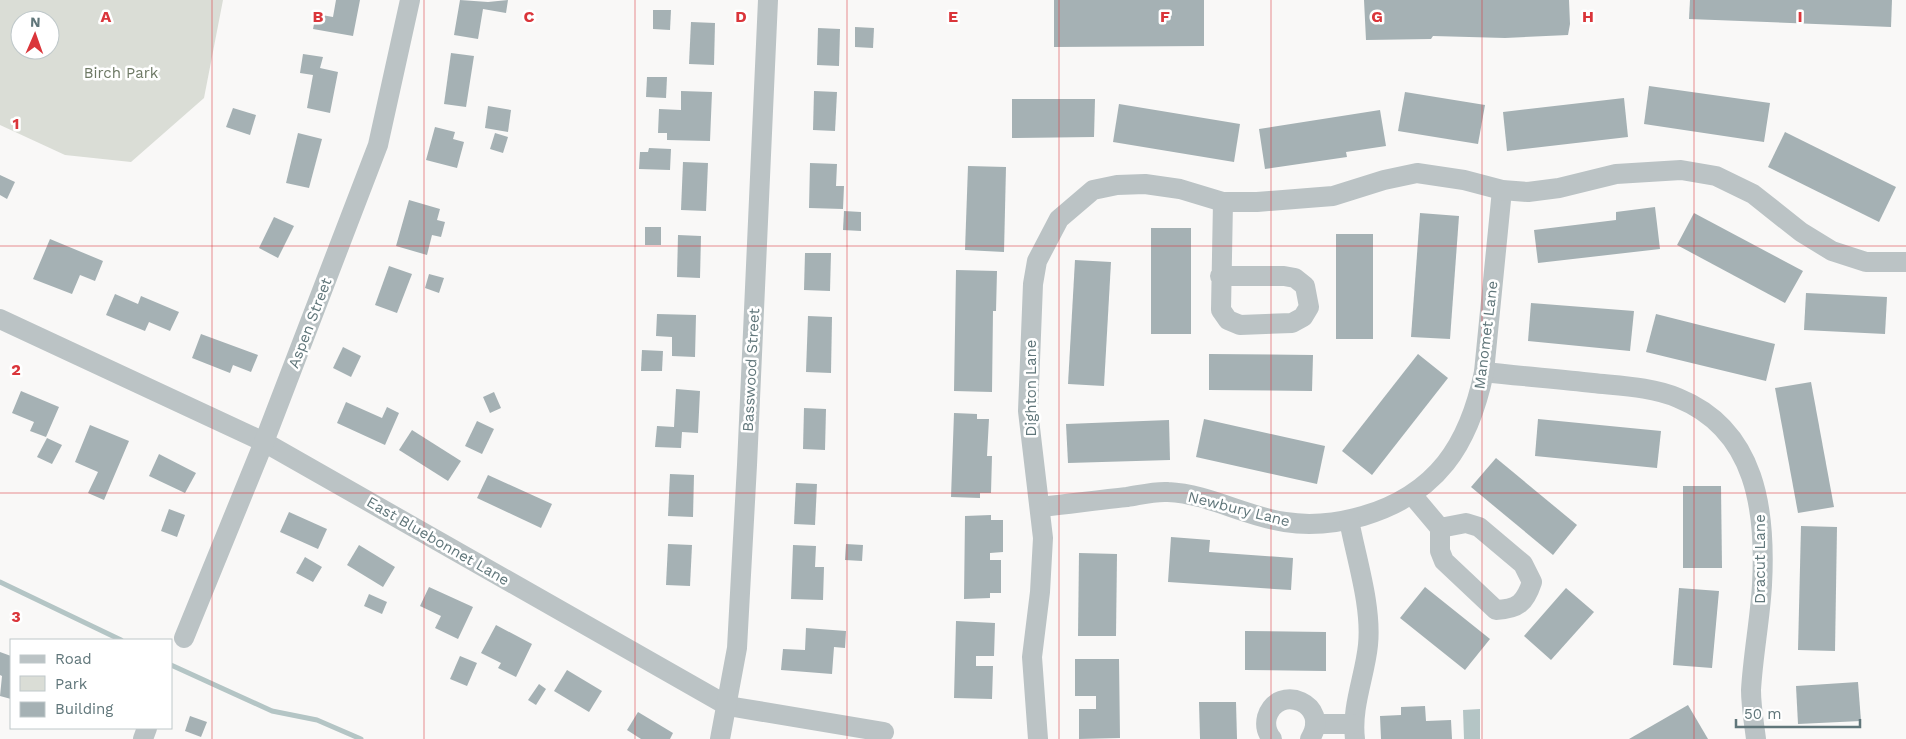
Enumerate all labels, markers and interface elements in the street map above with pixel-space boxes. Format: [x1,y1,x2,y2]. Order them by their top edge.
text: A [101,7,112,26]
text: B [313,7,324,26]
text: C [524,7,535,26]
text: D [735,7,747,26]
text: E [948,7,958,26]
text: F [1160,7,1170,26]
text: G [1371,7,1383,26]
text: H [1582,7,1594,26]
text: I [1797,7,1803,26]
north arrow [10,10,60,60]
text: N [30,14,41,30]
park label: Birch Park [84,64,159,82]
text: 1 [13,114,19,133]
street label: Aspen Street [285,275,336,371]
street label: Manomet Lane [1470,280,1502,390]
street label: Basswood Street [739,307,763,432]
street label: Dighton Lane [1022,340,1040,436]
text: 2 [11,360,21,379]
street label: Newbury Lane [1186,488,1292,530]
street label: East Bluebonnet Lane [363,493,513,589]
street label: Dracut Lane [1751,514,1769,604]
text: 3 [11,607,21,626]
legend [10,639,172,729]
text: Road [55,650,92,668]
text: Park [55,675,88,693]
scale bar [1736,696,1860,728]
text: Building [55,700,113,718]
text: 50 m [1744,705,1781,723]

